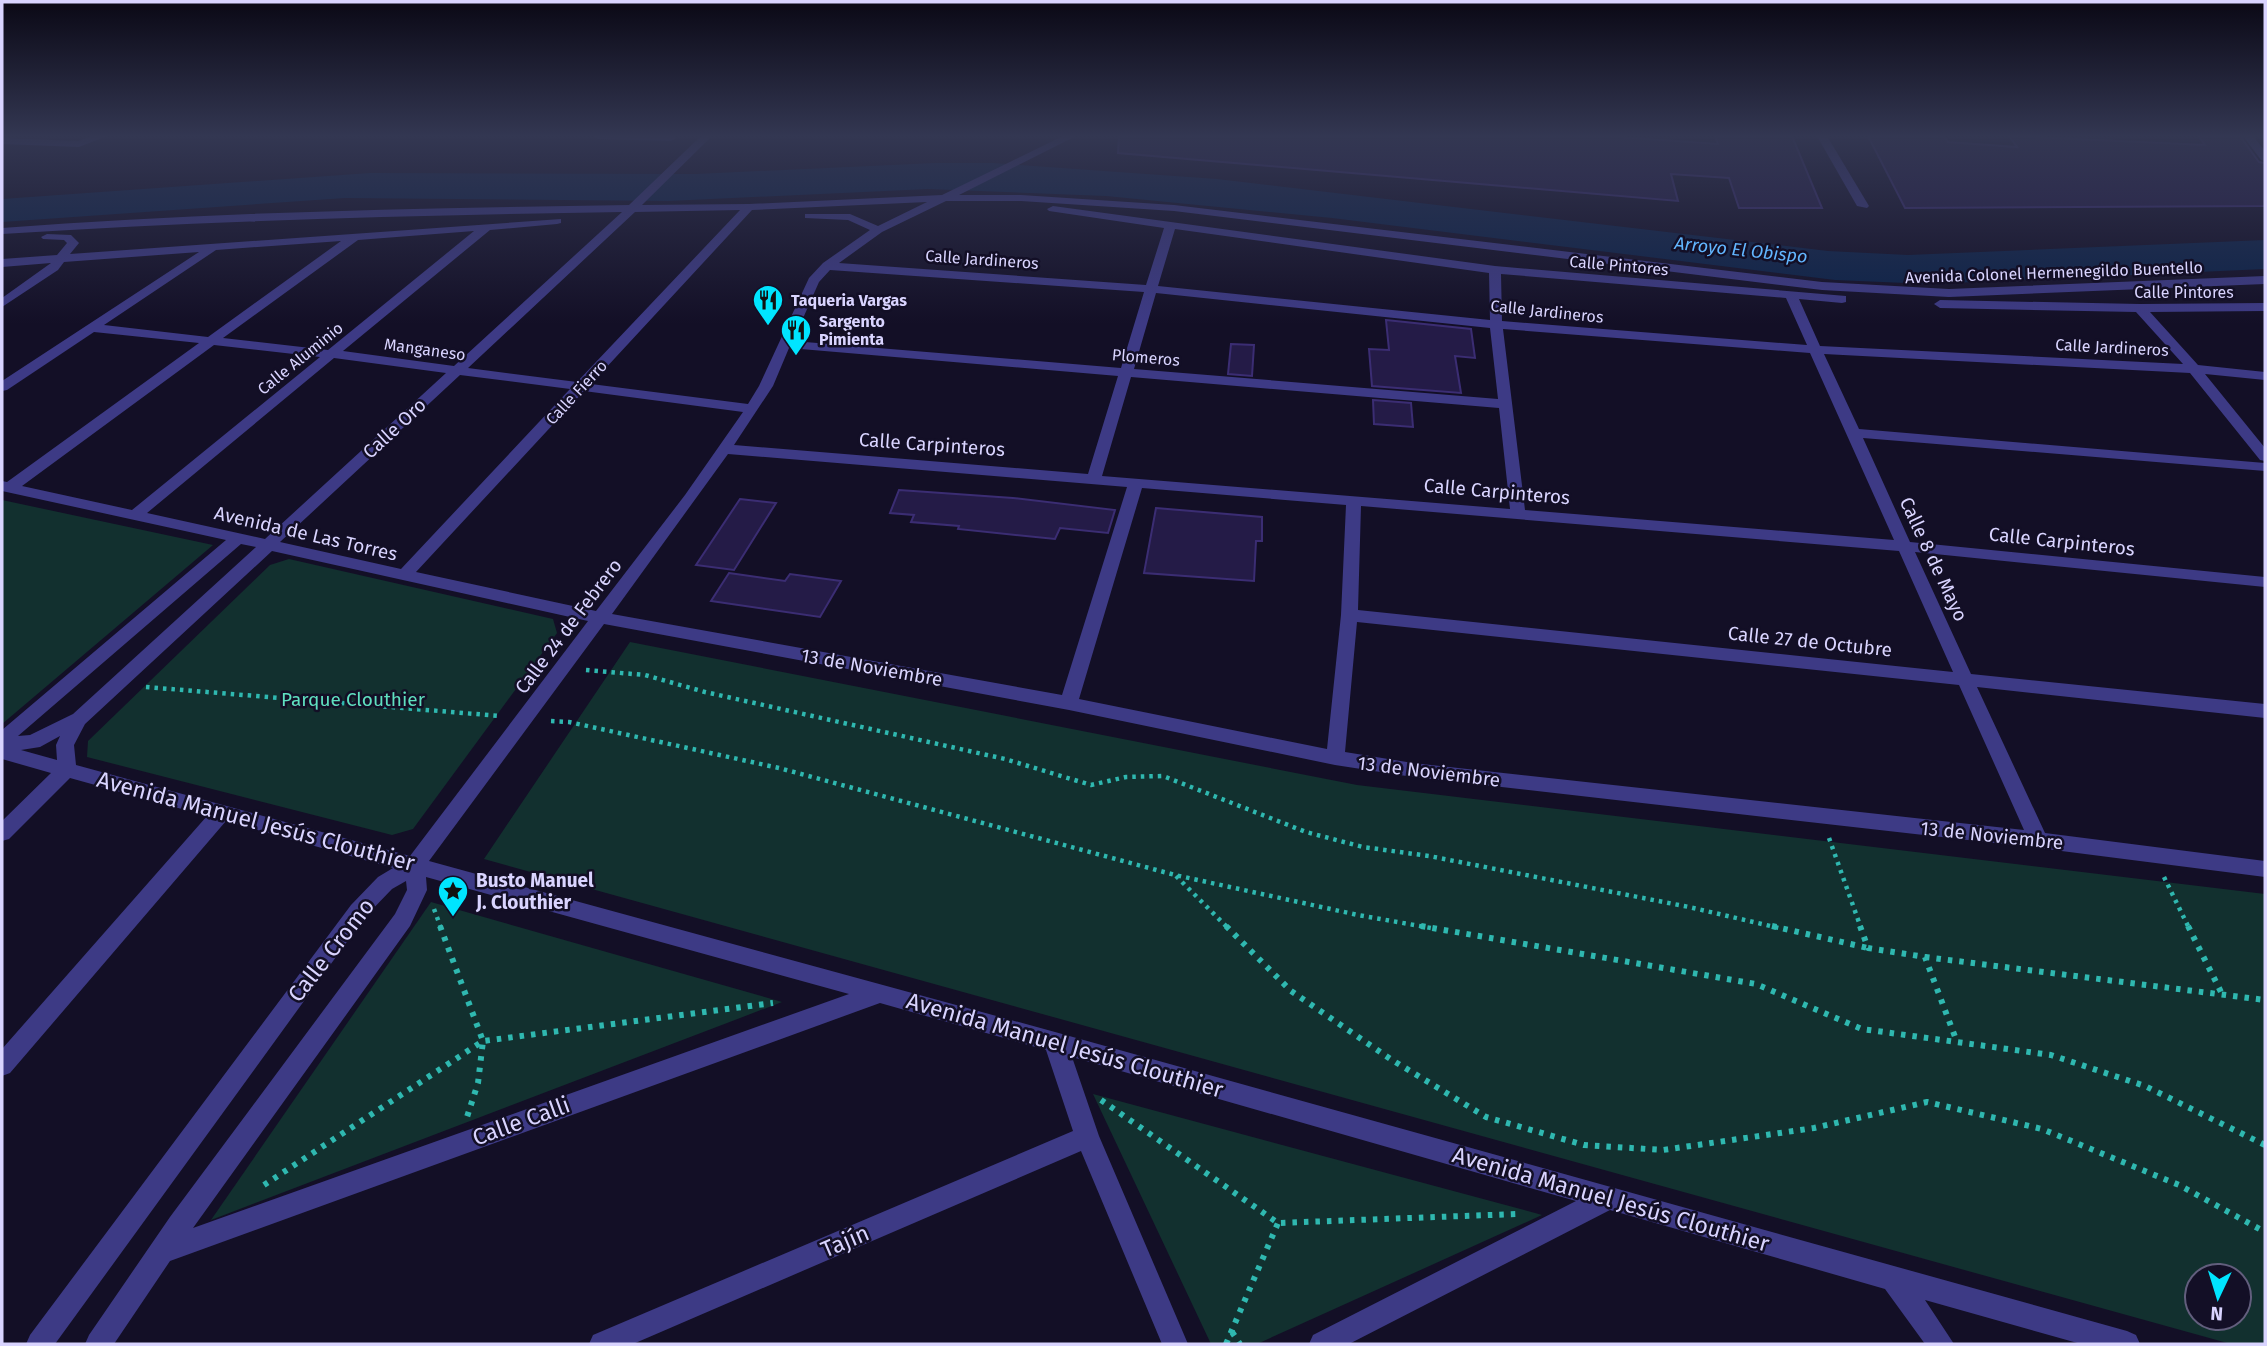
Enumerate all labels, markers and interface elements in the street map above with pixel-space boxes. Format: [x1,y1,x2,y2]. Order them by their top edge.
water label: Arroyo El Obispo [1672,232,1809,268]
street label: Calle Jardineros [925,246,1039,273]
street label: Calle Pintores [1569,252,1669,279]
street label: Avenida Colonel Hermenegildo Buentello [1905,258,2203,287]
restaurant icon: Taqueria Vargas [751,283,785,327]
street label: Calle Pintores [2134,283,2234,302]
place label: Taqueria Vargas [791,291,907,310]
street label: Calle Jardineros [1489,296,1604,327]
place label: Sargento Pimienta [819,312,885,349]
restaurant icon: Sargento Pimienta [779,313,813,357]
street label: Calle Aluminio [254,318,347,399]
street label: Manganeso [383,334,467,365]
street label: Calle Jardineros [2055,335,2169,360]
street label: Plomeros [1111,345,1181,370]
street label: Calle Fierro [542,356,611,429]
street label: Calle Oro [358,393,431,463]
street label: Calle Carpinteros [858,428,1006,461]
street label: Calle Carpinteros [1423,474,1571,509]
street label: Calle 8 de Mayo [1895,493,1972,625]
street label: Avenida de Las Torres [212,501,400,566]
street label: Calle Carpinteros [1988,522,2136,561]
street label: Calle 24 de Febrero [510,554,627,698]
street label: Calle 27 de Octubre [1727,621,1893,662]
street label: 13 de Noviembre [799,644,944,691]
park label: Parque Clouthier [281,688,426,711]
street label: 13 de Noviembre [1356,751,1501,792]
street label: Avenida Manuel Jesús Clouthier [94,765,418,877]
street label: 13 de Noviembre [1920,817,2064,854]
place label: Busto Manuel J. Clouthier [475,869,594,914]
place icon: Busto Manuel J. Clouthier [436,874,470,918]
street label: Calle Cromo [282,892,380,1008]
street label: Avenida Manuel Jesús Clouthier [903,986,1227,1104]
street label: Calle Calli [468,1090,574,1152]
street label: Avenida Manuel Jesús Clouthier [1449,1140,1773,1258]
street label: Tajín [817,1218,873,1264]
north arrow [2183,1262,2253,1332]
text: N [2210,1302,2224,1325]

